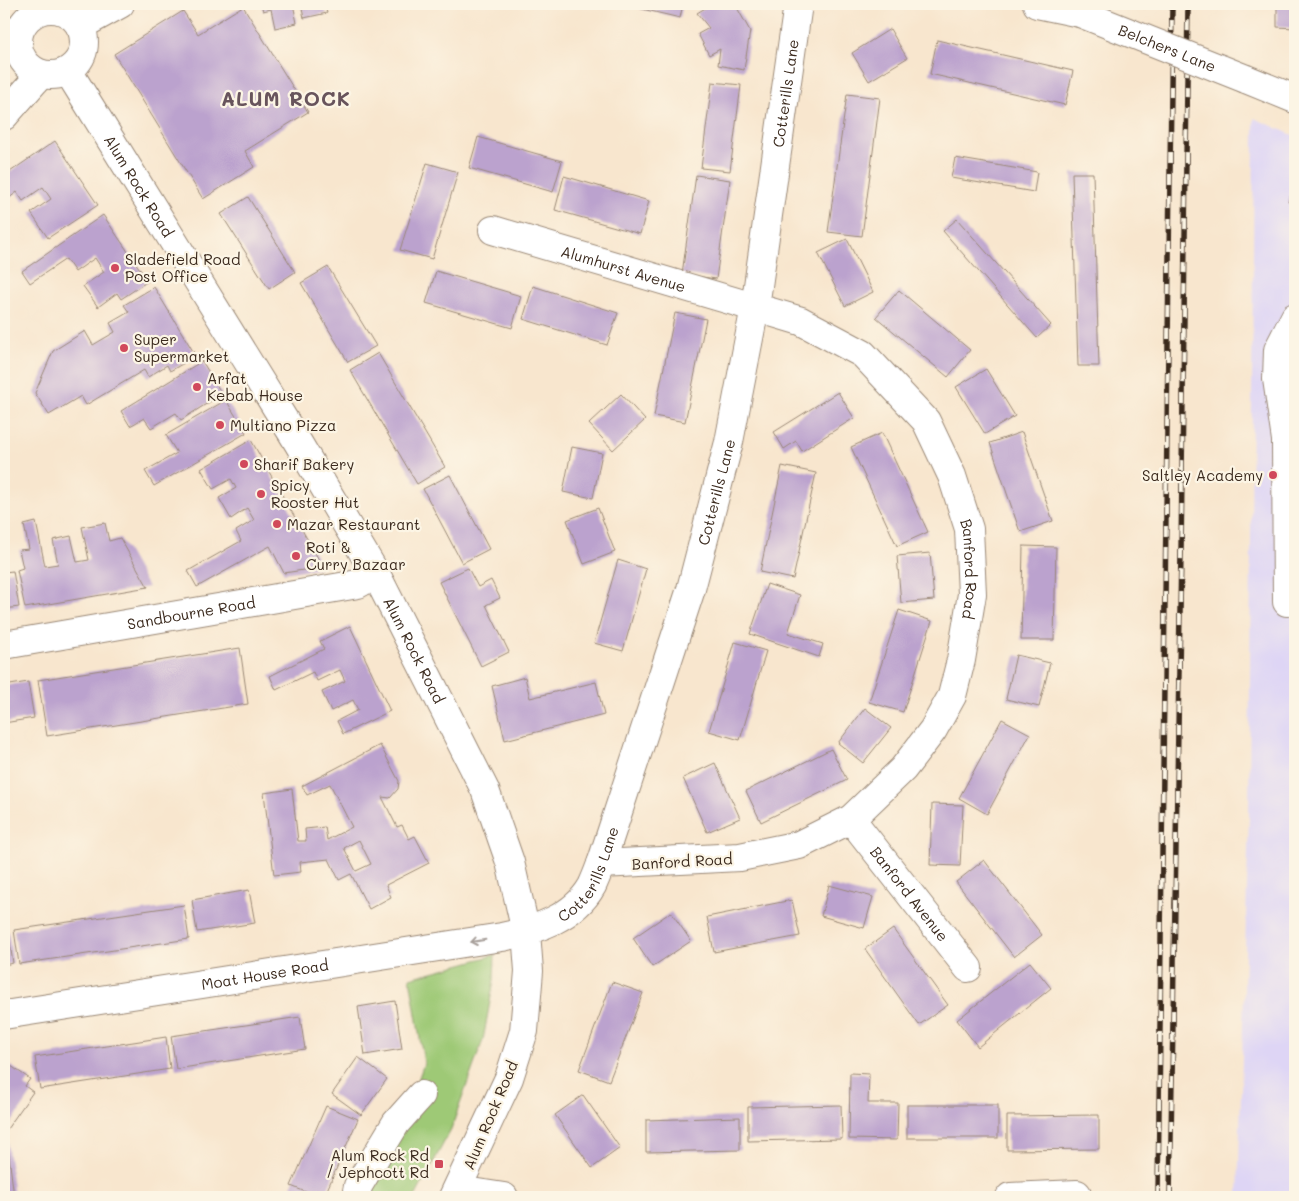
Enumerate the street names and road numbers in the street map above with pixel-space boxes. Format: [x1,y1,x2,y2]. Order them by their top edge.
street label: Belchers Lane [1116,19,1219,76]
street label: Cotterills Lane [768,38,803,149]
street label: Alum Rock Road [100,131,178,241]
street label: Alumhurst Avenue [559,241,688,296]
street label: Cotterills Lane [693,437,739,547]
street label: Banford Road [956,516,982,621]
street label: Sandbourne Road [126,592,257,634]
street label: Alum Rock Road [379,593,450,707]
street label: Cotterills Lane [554,824,623,926]
street label: Banford Avenue [866,842,953,945]
street label: Banford Road [631,848,733,874]
street label: Moat House Road [200,954,330,994]
street label: Alum Rock Road [458,1057,522,1173]

